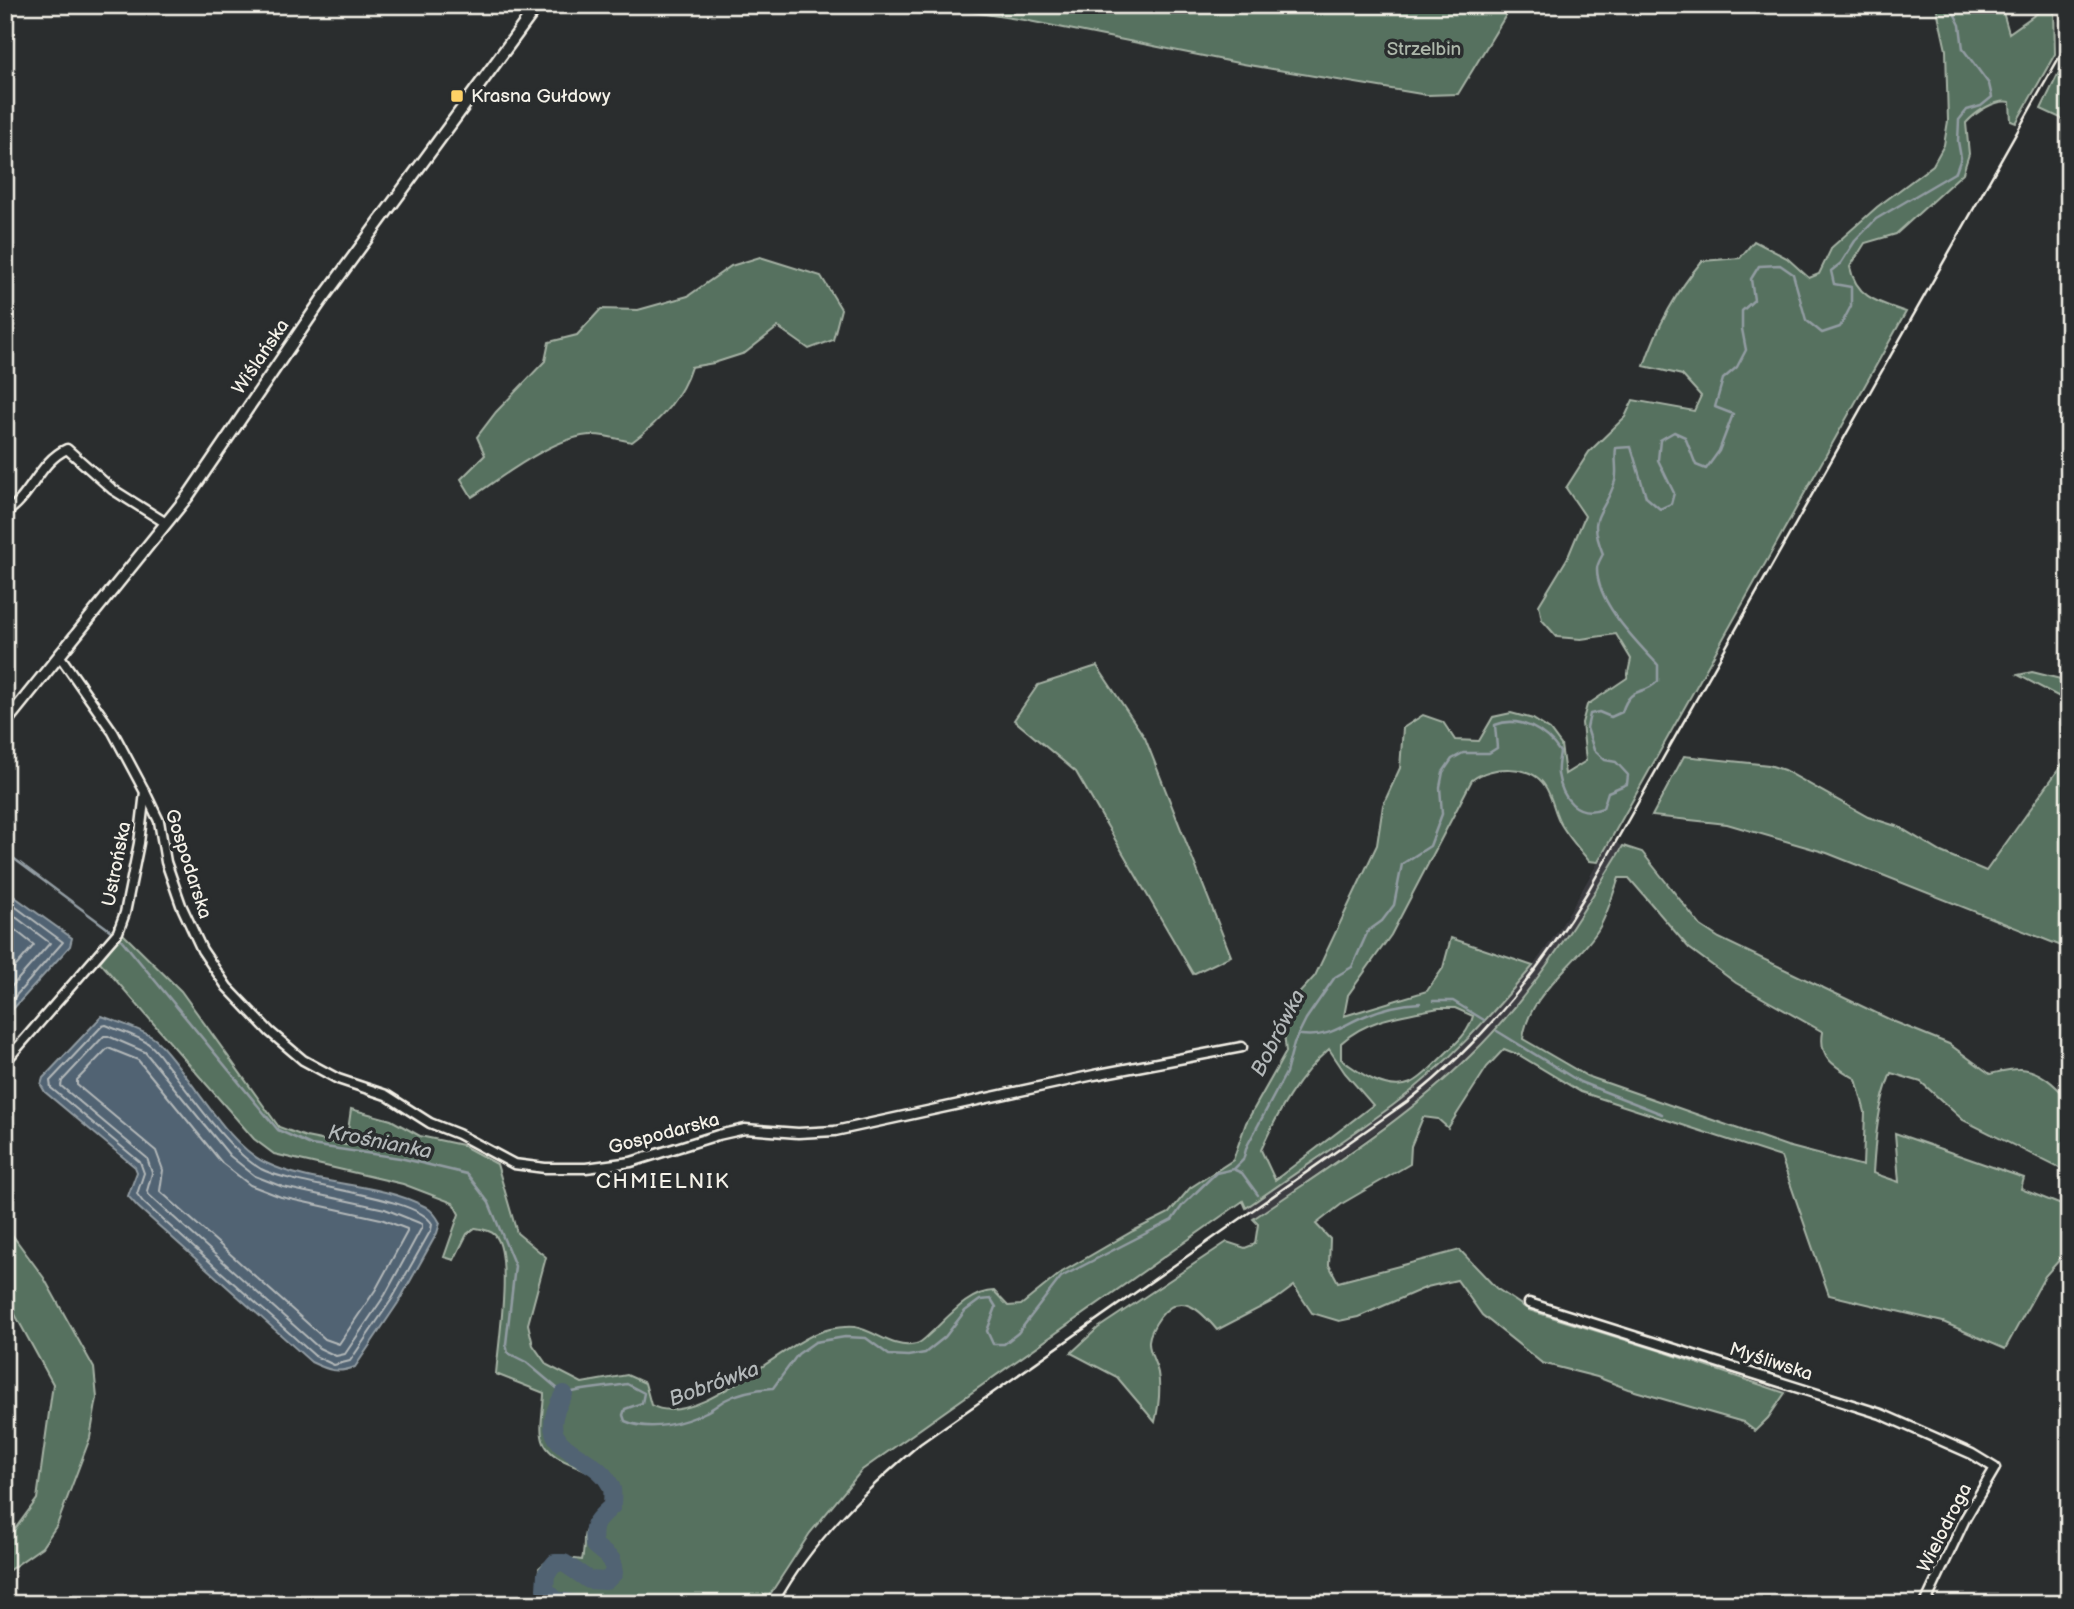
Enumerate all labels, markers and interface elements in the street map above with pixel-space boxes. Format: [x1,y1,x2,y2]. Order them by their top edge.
park label: Strzelbin [1387,38,1461,61]
place label: Krasna Gułdowy [471,85,611,108]
marker: Krasna Gułdowy [449,88,465,104]
street label: Wiślańska [227,315,295,399]
street label: Gospodarska [159,806,217,922]
street label: Ustrońska [98,820,136,908]
water label: Bobrówka [1246,986,1310,1080]
street label: Gospodarska [606,1108,722,1160]
water label: Krośnianka [326,1120,434,1164]
district label: CHMIELNIK [596,1169,730,1194]
street label: Myśliwska [1726,1338,1816,1386]
water label: Bobrówka [666,1356,762,1412]
street label: Wielodroga [1913,1480,1977,1576]

